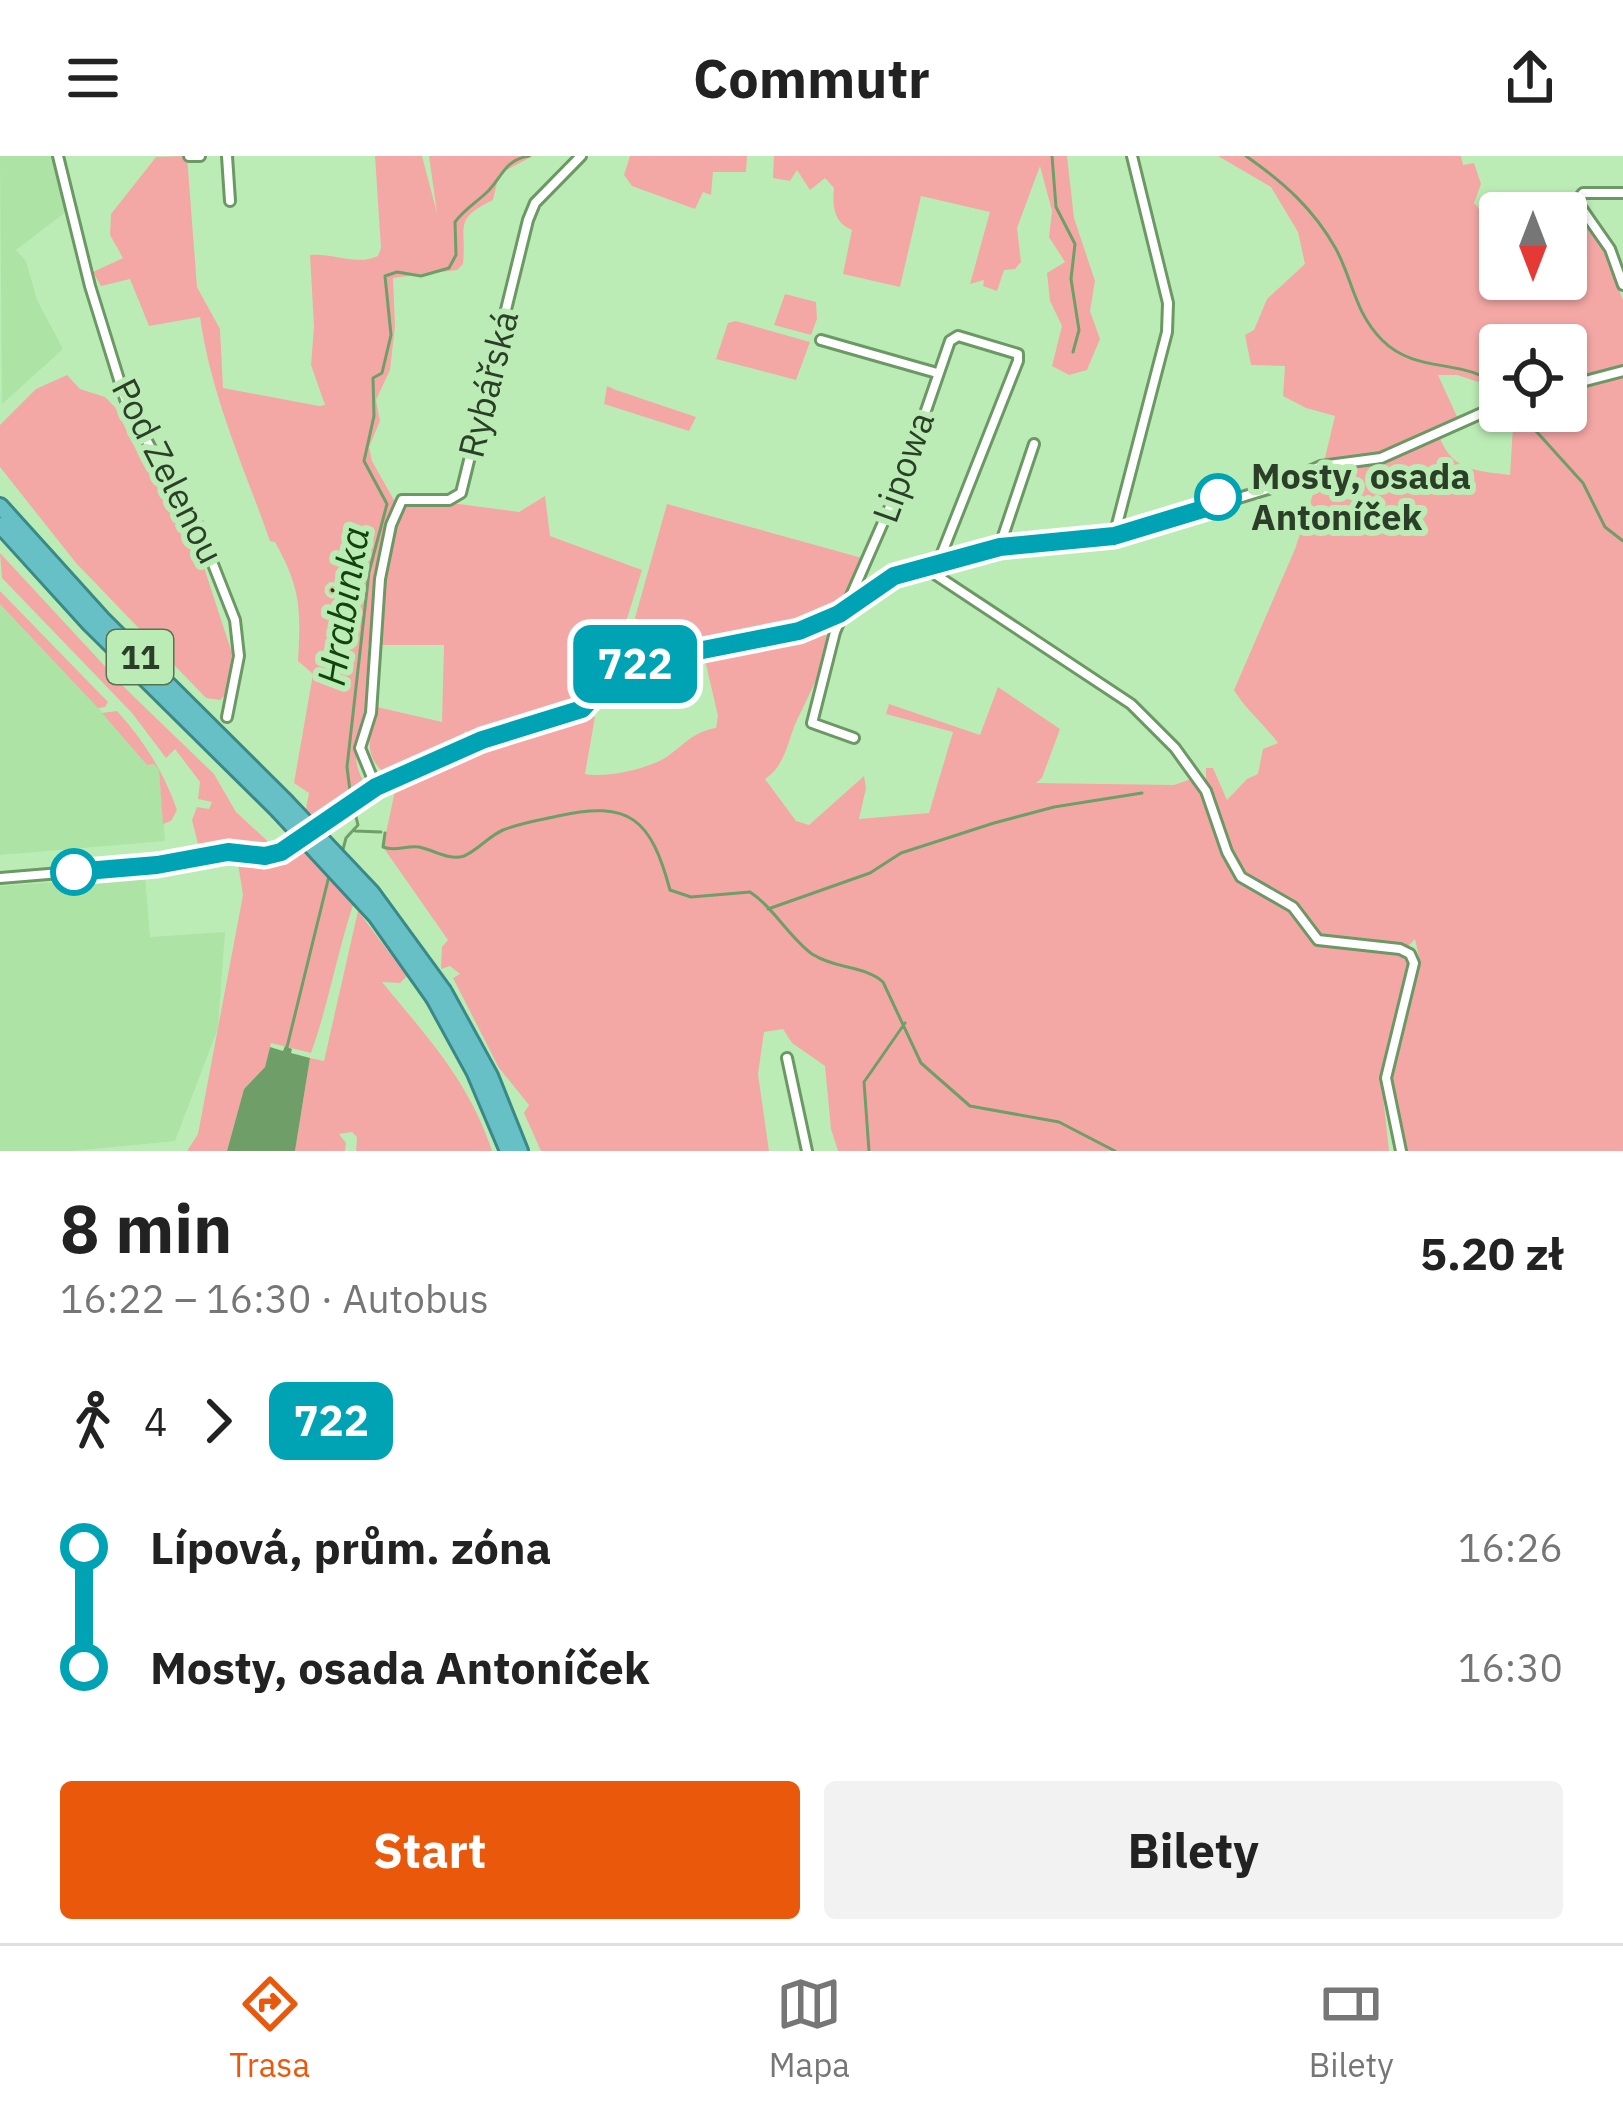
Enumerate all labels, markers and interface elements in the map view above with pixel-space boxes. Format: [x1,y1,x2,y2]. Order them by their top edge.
text: Commutr [693,43,930,113]
icon: menu [60,45,126,111]
icon: share [1497,45,1563,111]
north arrow [1479,192,1587,300]
map controls [1479,192,1587,432]
street label: Rybářská [447,306,528,462]
button: locate [1479,324,1587,432]
street label: Pod Zelenou [102,370,235,571]
street label: Lipowa [861,405,944,529]
place label: Mosty, osada Antoníček [1251,452,1471,540]
marker: Mosty, osada Antoníček [1196,475,1240,519]
water label: Hrabinka [305,523,380,689]
line badge: 722 [566,625,704,703]
road number: 11 [107,630,173,684]
text: 722 [597,636,673,691]
unlabelled marker [52,850,96,894]
text: 8 min [60,1185,232,1271]
text: 5.20 zł [1420,1224,1563,1282]
text: 16:22 – 16:30 · Autobus [60,1273,489,1324]
icon: walk [60,1388,126,1454]
icon: forward [185,1388,251,1454]
text: 722 [293,1393,369,1448]
text: 4 [144,1396,167,1447]
text: Lípová, prům. zóna [150,1518,551,1576]
text: 16:26 [1458,1522,1563,1573]
text: Mosty, osada Antoníček [150,1638,650,1696]
text: 16:30 [1458,1642,1563,1693]
button: Start [60,1781,800,1919]
button: Bilety [824,1781,1563,1919]
tab: Trasa [229,1971,310,2086]
tab: Mapa [769,1971,850,2086]
tab: Bilety [1309,1971,1394,2086]

